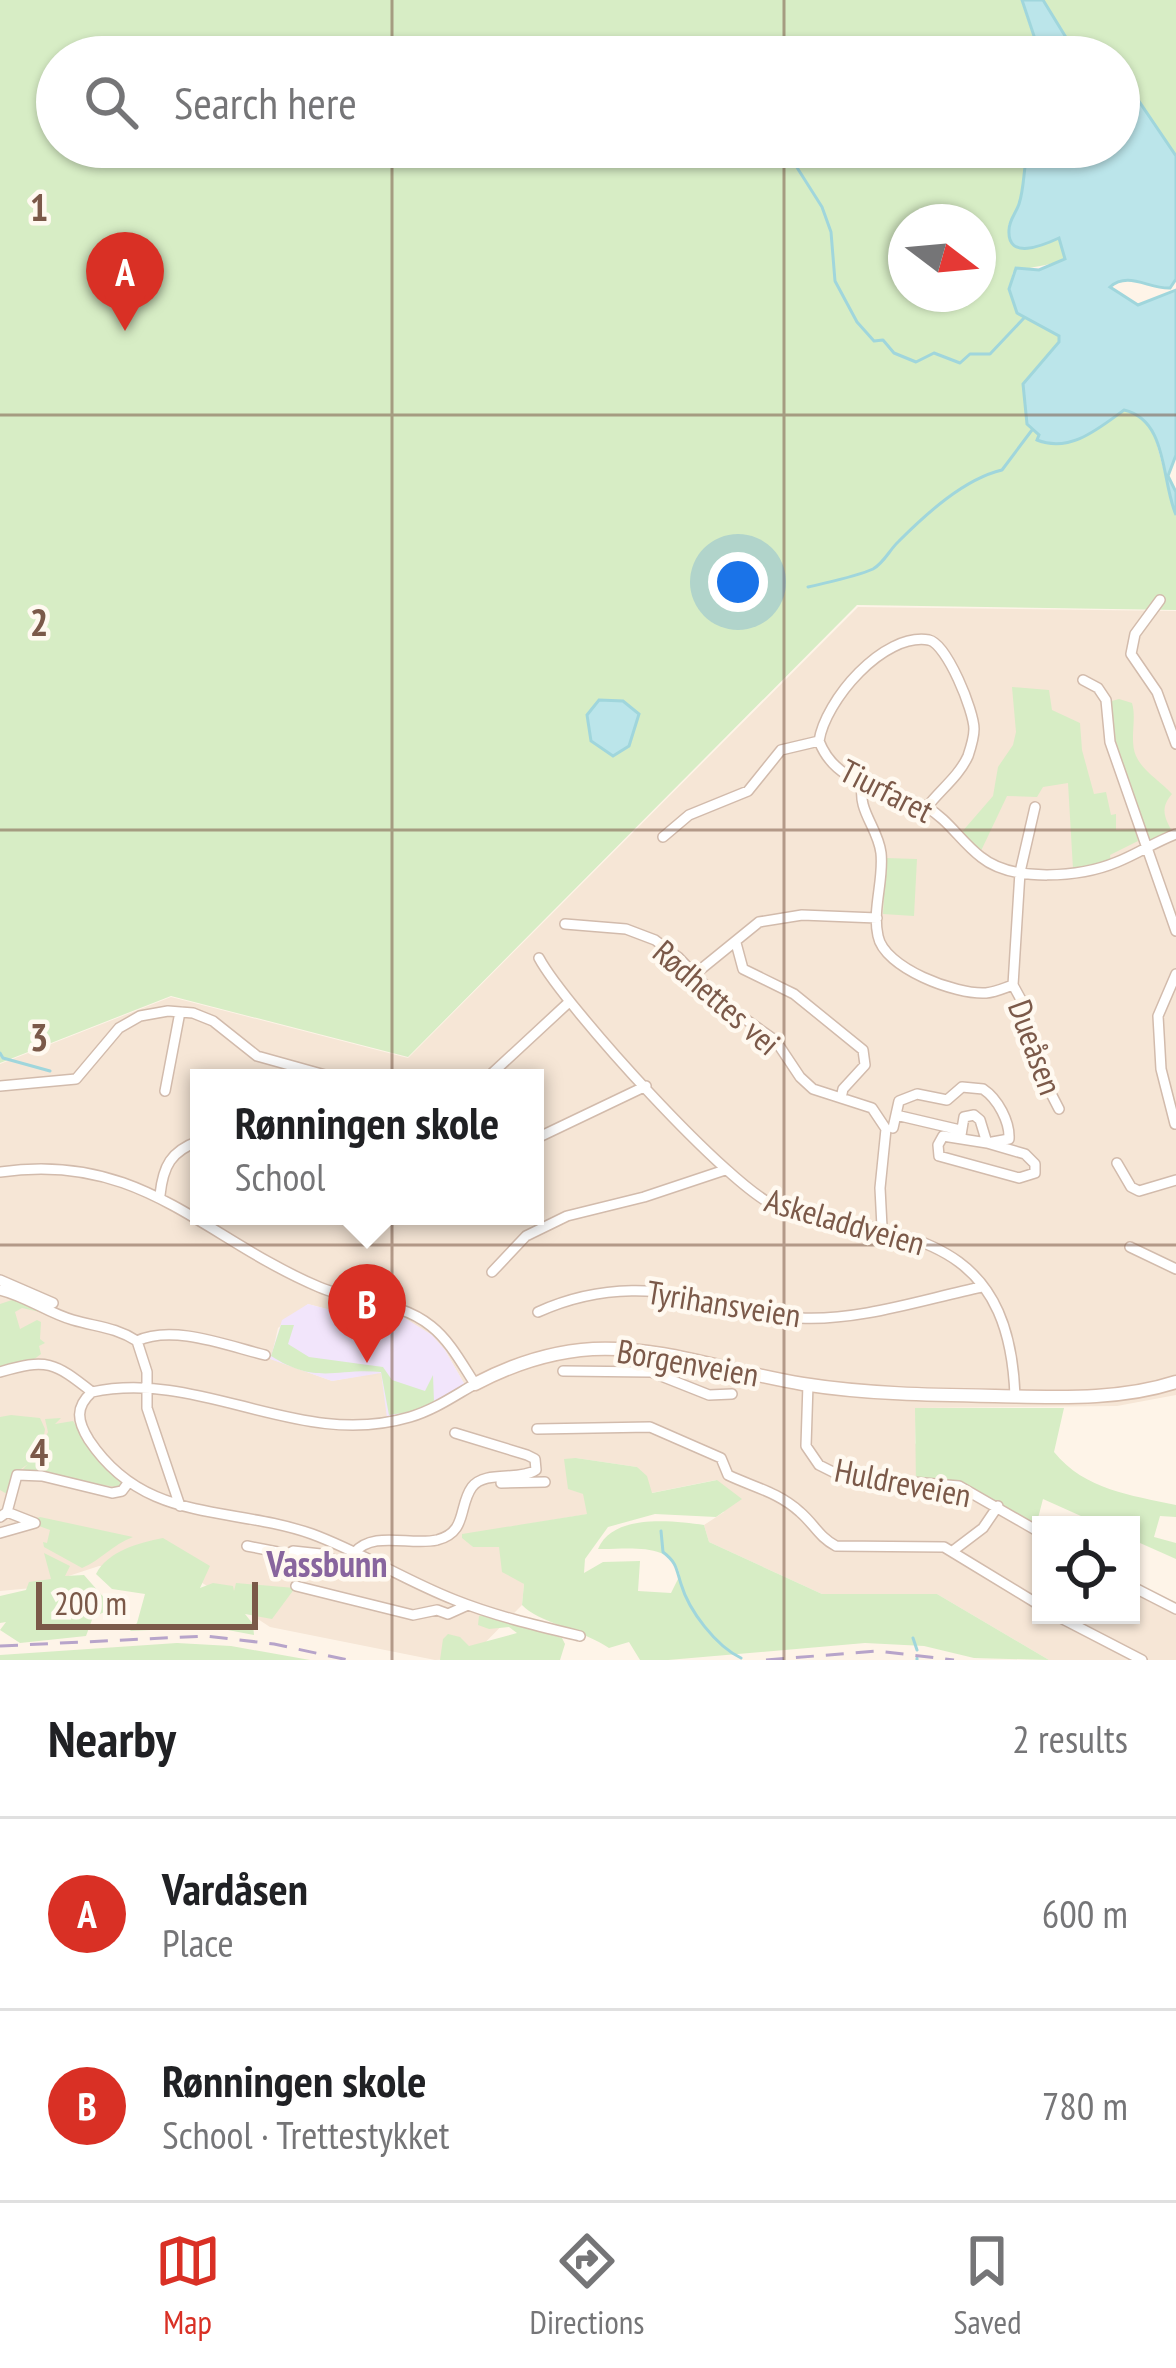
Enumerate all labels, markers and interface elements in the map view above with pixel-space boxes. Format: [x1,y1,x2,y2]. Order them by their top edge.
search box [36,36,1140,168]
icon: search [78,69,144,135]
text: Search here [174,73,357,131]
text: 1 [30,181,48,232]
north arrow [888,204,996,312]
pin: A [86,232,164,331]
your location [708,552,768,612]
text: 2 [30,596,48,647]
street label: Tiurfaret [833,748,941,832]
street label: Rødhettes vei [645,930,789,1064]
street label: Dueåsen [999,994,1073,1100]
text: 3 [30,1011,48,1062]
popup [190,1069,544,1225]
text: Rønningen skole [235,1093,499,1151]
text: School [235,1151,325,1202]
street label: Askeladdveien [760,1178,930,1264]
pin: B [328,1264,406,1363]
street label: Tyrihansveien [644,1270,804,1336]
street label: Borgenveien [614,1328,762,1396]
text: 4 [30,1426,49,1477]
street label: Huldreveien [831,1448,975,1516]
map controls [1032,1516,1140,1624]
button: locate [1032,1516,1140,1624]
district label: Vassbunn [266,1540,387,1587]
scale bar [36,1576,258,1629]
text: 200 m [54,1581,127,1624]
text: Nearby [48,1705,176,1771]
text: 2 results [1012,1713,1128,1764]
text: Vardåsen [162,1859,308,1917]
text: A [77,1888,97,1939]
text: 600 m [1042,1888,1128,1939]
text: Place [162,1917,234,1968]
text: Rønningen skole [162,2051,426,2109]
text: B [77,2080,97,2131]
text: 780 m [1042,2080,1128,2131]
text: School · Trettestykket [162,2109,450,2160]
tab: Map [155,2228,221,2343]
tab: Directions [530,2228,644,2343]
tab: Saved [953,2228,1021,2343]

